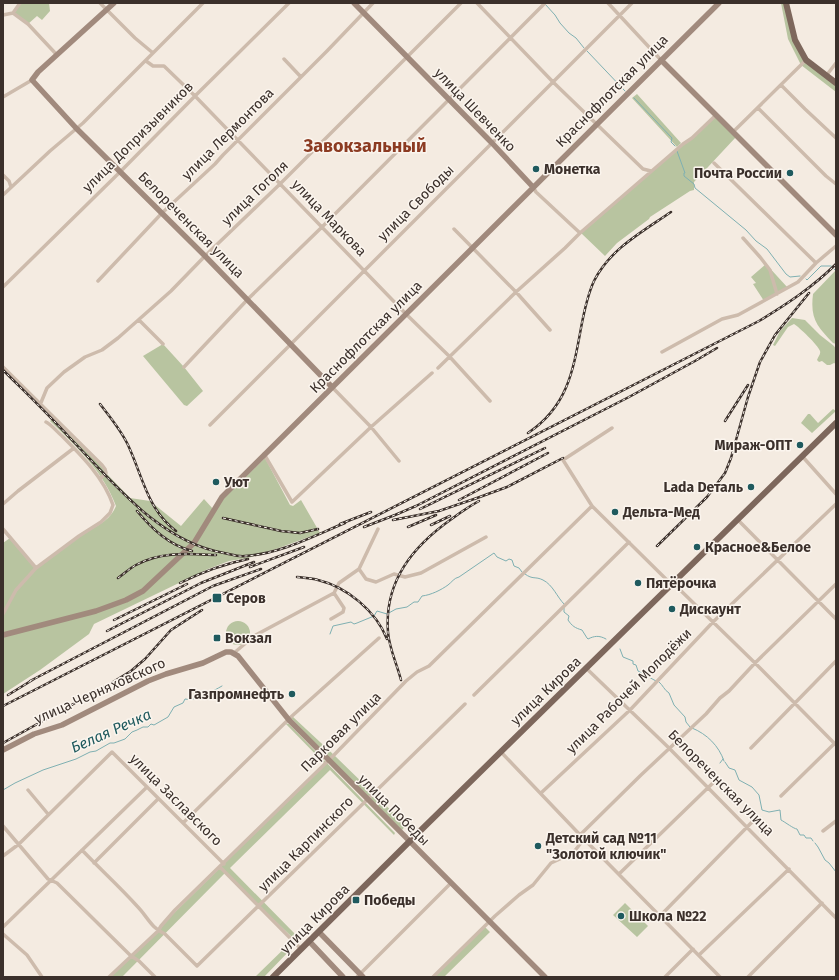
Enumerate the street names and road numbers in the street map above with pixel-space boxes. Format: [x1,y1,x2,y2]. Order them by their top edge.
street label: Краснофлотская улица [552,31,672,151]
street label: улица Шевченко [431,65,519,155]
street label: улица Допризывников [79,78,197,196]
street label: улица Лермонтова [178,84,278,184]
street label: улица Гоголя [218,157,292,229]
street label: улица Свободы [374,161,458,245]
street label: Белореченская улица [134,168,248,282]
street label: улица Маркова [288,176,370,260]
street label: Краснофлотская улица [306,277,426,397]
street label: улица Рабочей Молодёжи [563,625,695,757]
street label: улица Кирова [507,653,585,729]
street label: улица Черняховского [32,654,168,728]
street label: Парковая улица [297,688,385,776]
street label: Белореченская улица [664,726,778,840]
street label: улица Заславского [126,750,226,850]
street label: улица Победы [355,771,433,849]
street label: улица Карпинского [255,793,357,895]
street label: улица Кирова [277,881,353,957]

